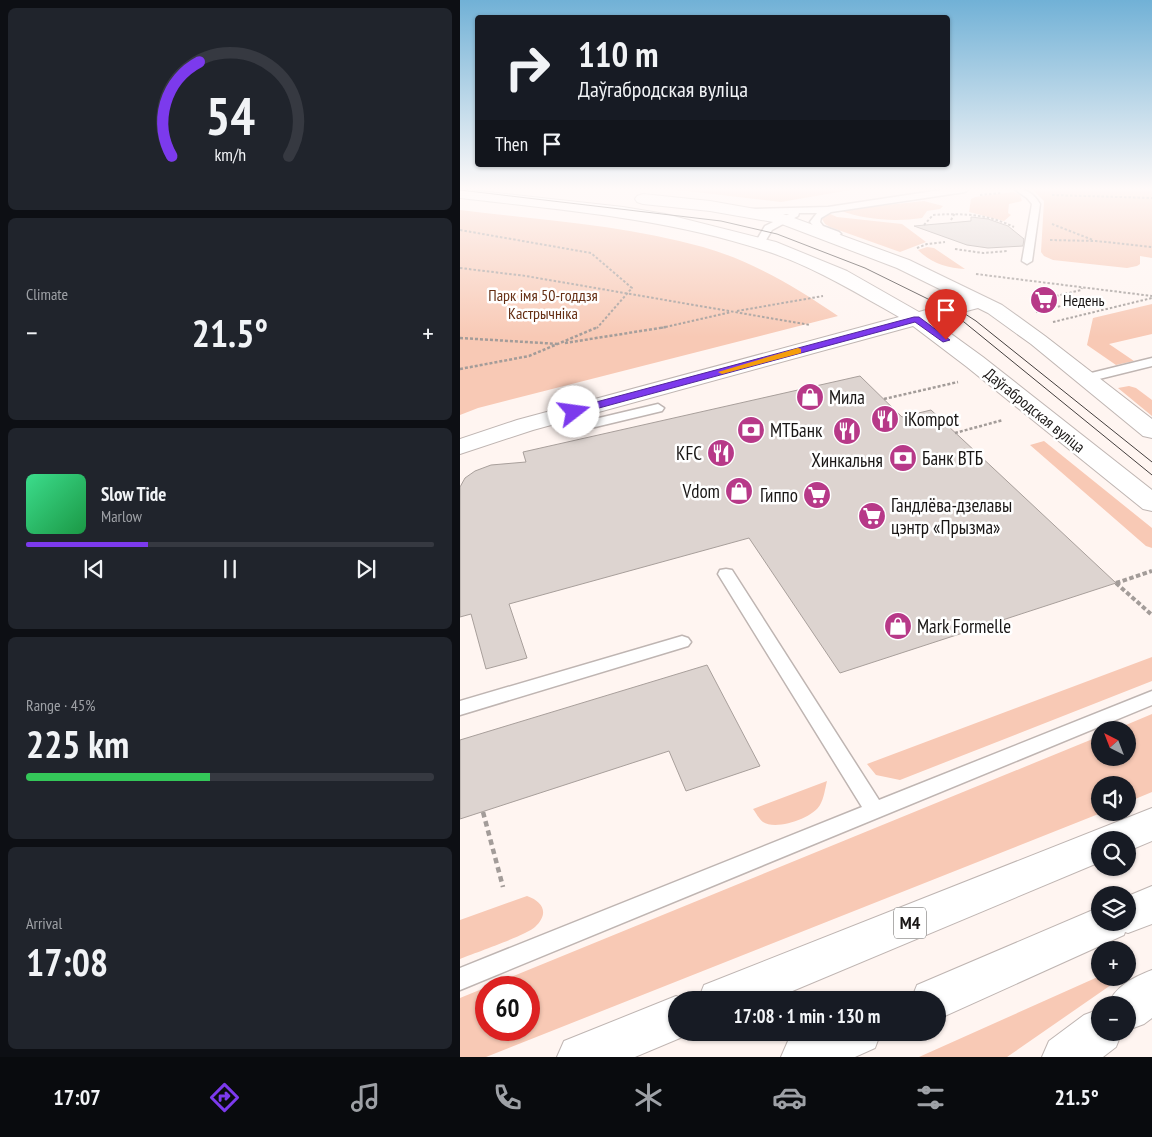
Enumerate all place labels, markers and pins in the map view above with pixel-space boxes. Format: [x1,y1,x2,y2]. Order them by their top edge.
supermarket icon: Недень [1029,285,1059,315]
pin [925,289,967,340]
place label: Недень [1063,290,1105,310]
shop icon: Мила [795,382,825,412]
place label: Мила [829,385,865,409]
restaurant icon: iKompot [870,404,900,434]
place label: iKompot [904,407,960,431]
bank icon: МТБанк [736,415,766,445]
restaurant icon: Хинкальня [832,416,862,446]
place label: МТБанк [770,418,823,442]
restaurant icon: KFC [706,438,736,468]
place label: KFC [676,441,702,465]
bank icon: Банк ВТБ [888,443,918,473]
place label: Банк ВТБ [922,446,983,470]
place label: Хинкальня [811,448,883,472]
shop icon: Vdom [724,476,754,506]
place label: Vdom [681,479,720,503]
supermarket icon: Гиппо [802,480,832,510]
place label: Гиппо [760,483,798,507]
place label: Гандлёва-дзелавы цэнтр «Прызма» [891,493,1012,539]
supermarket icon: Гандлёва-дзелавы цэнтр «Прызма» [857,501,887,531]
shop icon: Mark Formelle [883,611,913,641]
place label: Mark Formelle [917,614,1011,638]

